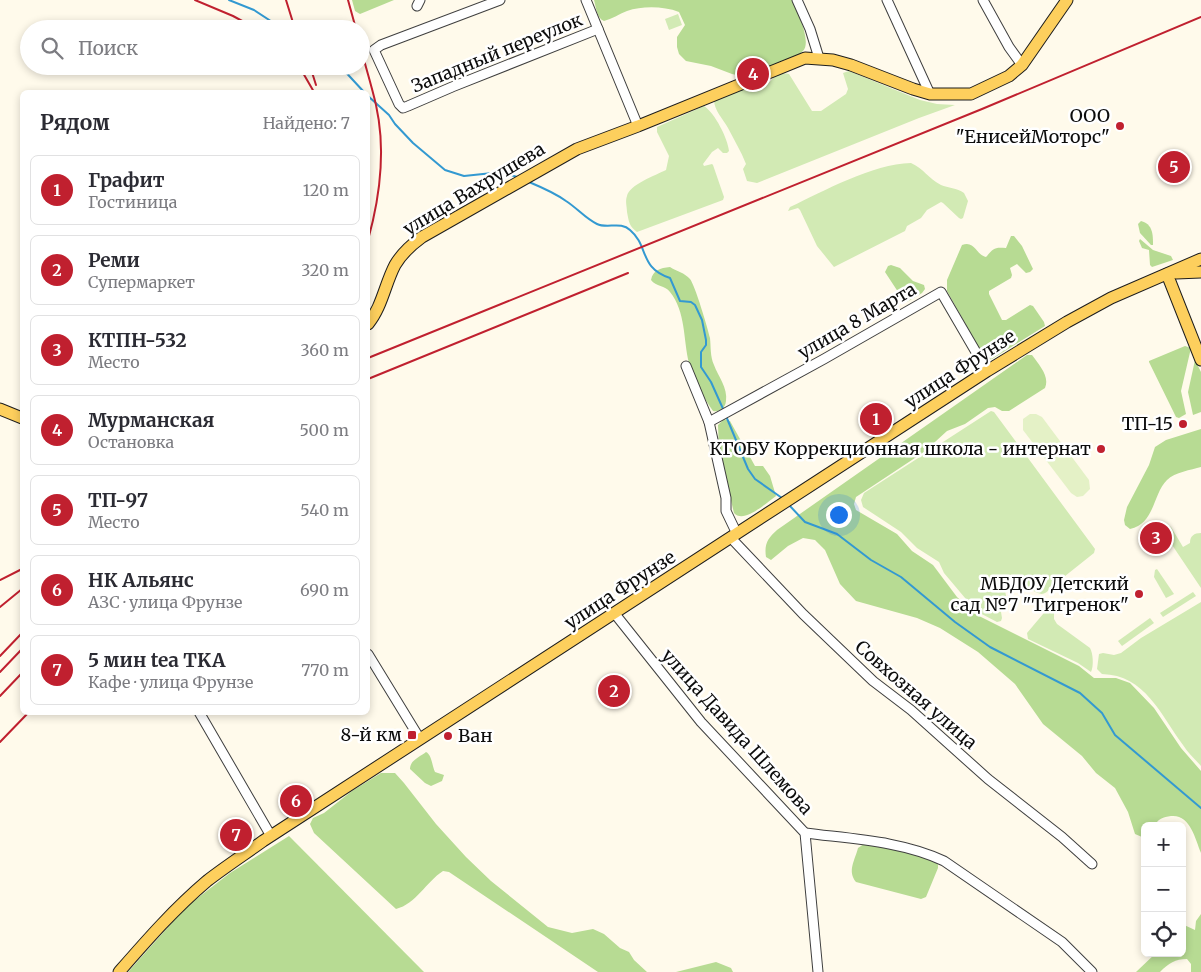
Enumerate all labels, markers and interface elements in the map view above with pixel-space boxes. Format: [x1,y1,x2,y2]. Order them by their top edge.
street label: Западный переулок [408,7,586,97]
search box [20,20,370,75]
icon: search [38,34,66,62]
text: Поиск [78,36,138,60]
pin: 4 [737,55,769,93]
place label: ООО "ЕнисейМоторс" [956,104,1110,148]
text: Рядом [40,109,110,136]
text: Найдено: 7 [263,113,350,133]
marker: ООО "ЕнисейМоторс" [1114,120,1126,132]
street label: улица Вахрушева [399,137,549,240]
pin: 5 [1158,148,1190,186]
text: Графит [88,168,165,192]
text: 1 [53,180,61,200]
text: 120 m [303,180,349,200]
text: Гостиница [88,192,177,212]
text: Реми [88,248,140,272]
text: 2 [52,260,62,280]
text: 320 m [301,260,349,280]
text: Супермаркет [88,272,195,292]
street label: улица 8 Марта [793,277,920,364]
street label: улица Фрунзе [900,324,1020,413]
text: КТПН-532 [88,328,187,352]
text: 3 [52,340,62,360]
text: 360 m [300,340,349,360]
text: Место [88,352,139,372]
pin: 1 [860,400,892,438]
text: Мурманская [88,408,215,432]
place label: ТП-15 [1122,412,1173,435]
marker: ТП-15 [1177,418,1189,430]
text: 4 [52,420,62,440]
text: 500 m [299,420,349,440]
text: Остановка [88,432,174,452]
place label: КГОБУ Коррекционная школа - интернат [709,437,1091,460]
marker: КГОБУ Коррекционная школа - интернат [1095,443,1107,455]
text: ТП-97 [88,488,148,512]
text: 5 [52,500,62,520]
text: 540 m [300,500,349,520]
your location [826,502,852,528]
text: Место [88,512,139,532]
pin: 3 [1140,519,1172,557]
street label: улица Фрунзе [560,545,680,634]
text: НК Альянс [88,568,194,592]
place label: МБДОУ Детский сад №7 "Тигренок" [951,572,1129,616]
text: 6 [52,580,62,600]
text: 690 m [300,580,349,600]
marker: МБДОУ Детский сад №7 "Тигренок" [1133,588,1145,600]
text: АЗС · улица Фрунзе [88,592,242,612]
street label: Совхозная улица [850,635,982,754]
street label: улица Давида Шлемова [657,644,818,820]
text: 5 мин tea TKA [88,648,225,672]
text: 7 [52,660,62,680]
text: 770 m [301,660,349,680]
text: Кафе · улица Фрунзе [88,672,253,692]
pin: 2 [598,672,630,710]
place label: 8-й км [340,723,402,746]
place label: Ван [458,724,493,747]
marker: 8-й км [406,729,418,741]
marker: Ван [442,730,454,742]
pin: 6 [280,782,312,820]
pin: 7 [220,816,252,854]
map controls [1141,822,1186,957]
button: + [1141,822,1186,867]
button: − [1141,867,1186,912]
button: locate [1141,912,1186,957]

